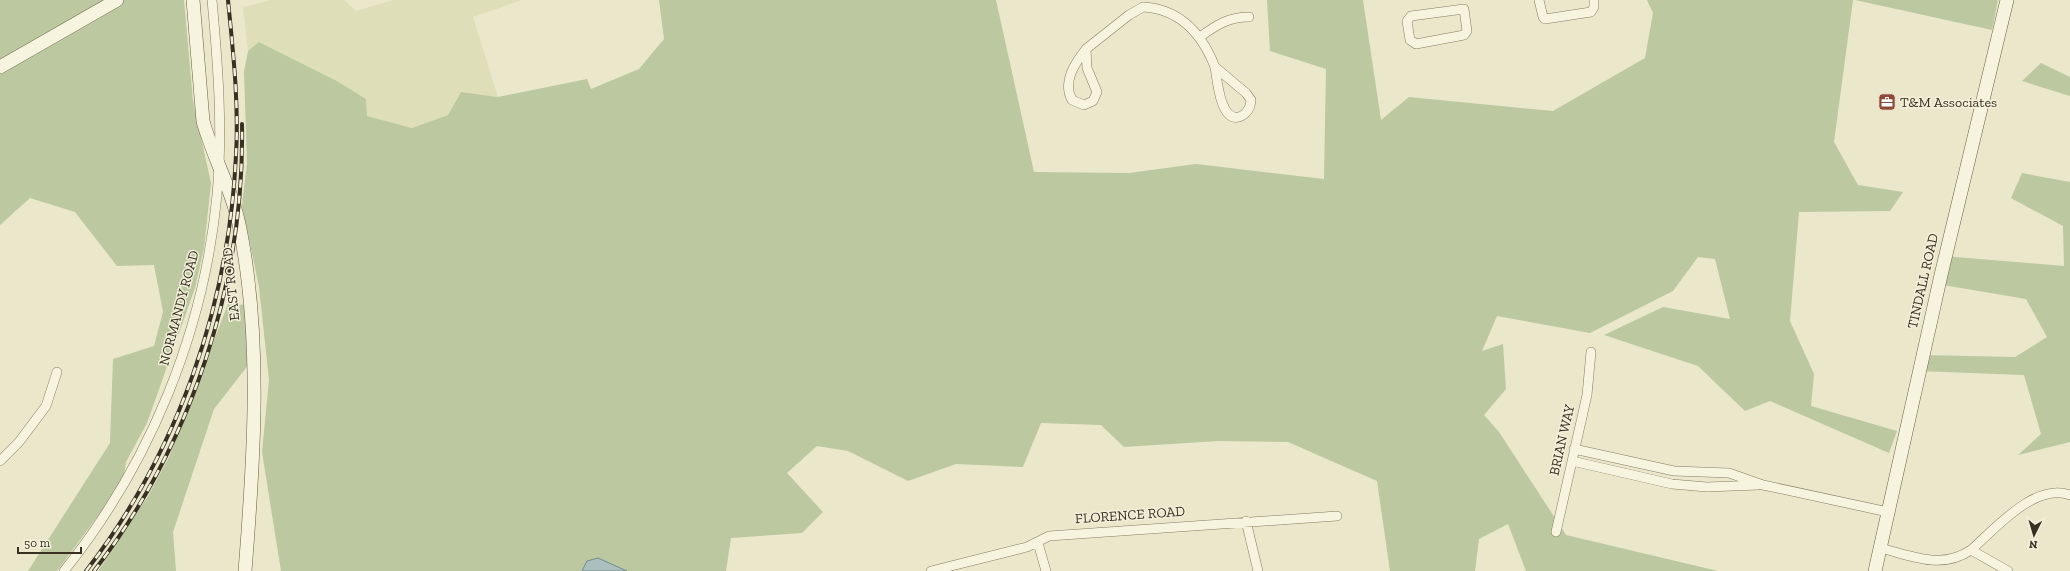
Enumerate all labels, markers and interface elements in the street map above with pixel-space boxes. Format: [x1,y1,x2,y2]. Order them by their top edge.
office icon: T&M Associates [1877,92,1897,112]
place label: T&M Associates [1900,94,1997,111]
street label: TINDALL ROAD [1904,232,1942,330]
street label: EAST ROAD [219,246,243,322]
street label: NORMANDY ROAD [155,248,203,367]
street label: BRIAN WAY [1546,402,1579,477]
street label: FLORENCE ROAD [1074,503,1186,527]
north arrow [2014,515,2054,555]
scale bar [18,529,81,555]
text: 50 m [24,536,51,550]
text: N [2028,538,2038,551]

